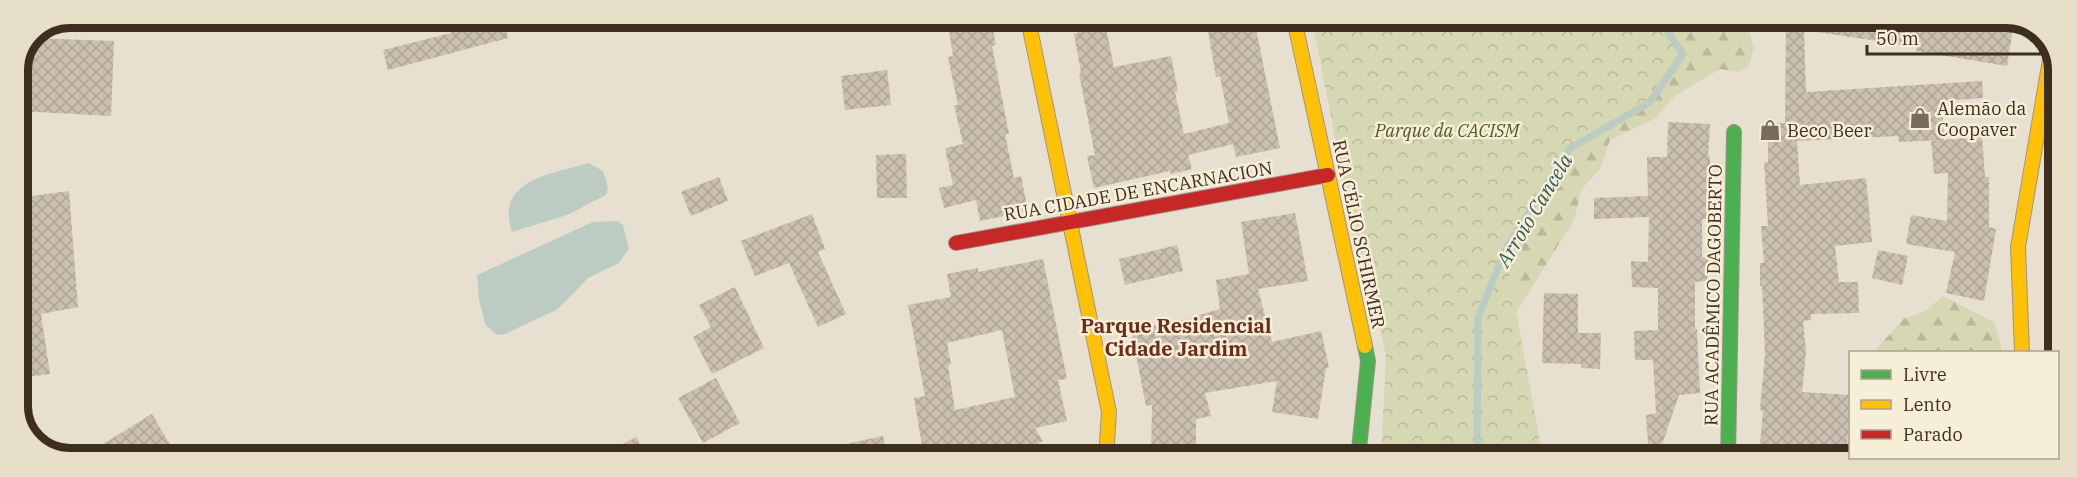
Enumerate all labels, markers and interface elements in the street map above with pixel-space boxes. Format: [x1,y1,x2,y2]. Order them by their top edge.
scale bar [1867,18,2041,56]
text: 50 m [1876,27,1919,50]
place label: Alemão da Coopaver [1937,97,2026,141]
shop icon: Alemão da Coopaver [1908,106,1932,130]
shop icon: Beco Beer [1758,118,1782,142]
park label: Parque da CACISM [1374,119,1521,142]
place label: Beco Beer [1787,119,1871,142]
street label: RUA CÉLIO SCHIRMER [1328,137,1390,331]
water label: Arroio Cancela [1489,148,1579,273]
street label: RUA CIDADE DE ENCARNACION [1002,156,1274,226]
street label: RUA ACADÊMICO DAGOBERTO [1699,164,1727,426]
district label: Parque Residencial Cidade Jardim [1081,312,1271,362]
legend [1849,351,2059,459]
text: Livre [1903,363,1947,386]
text: Lento [1903,393,1951,416]
text: Parado [1903,423,1963,446]

